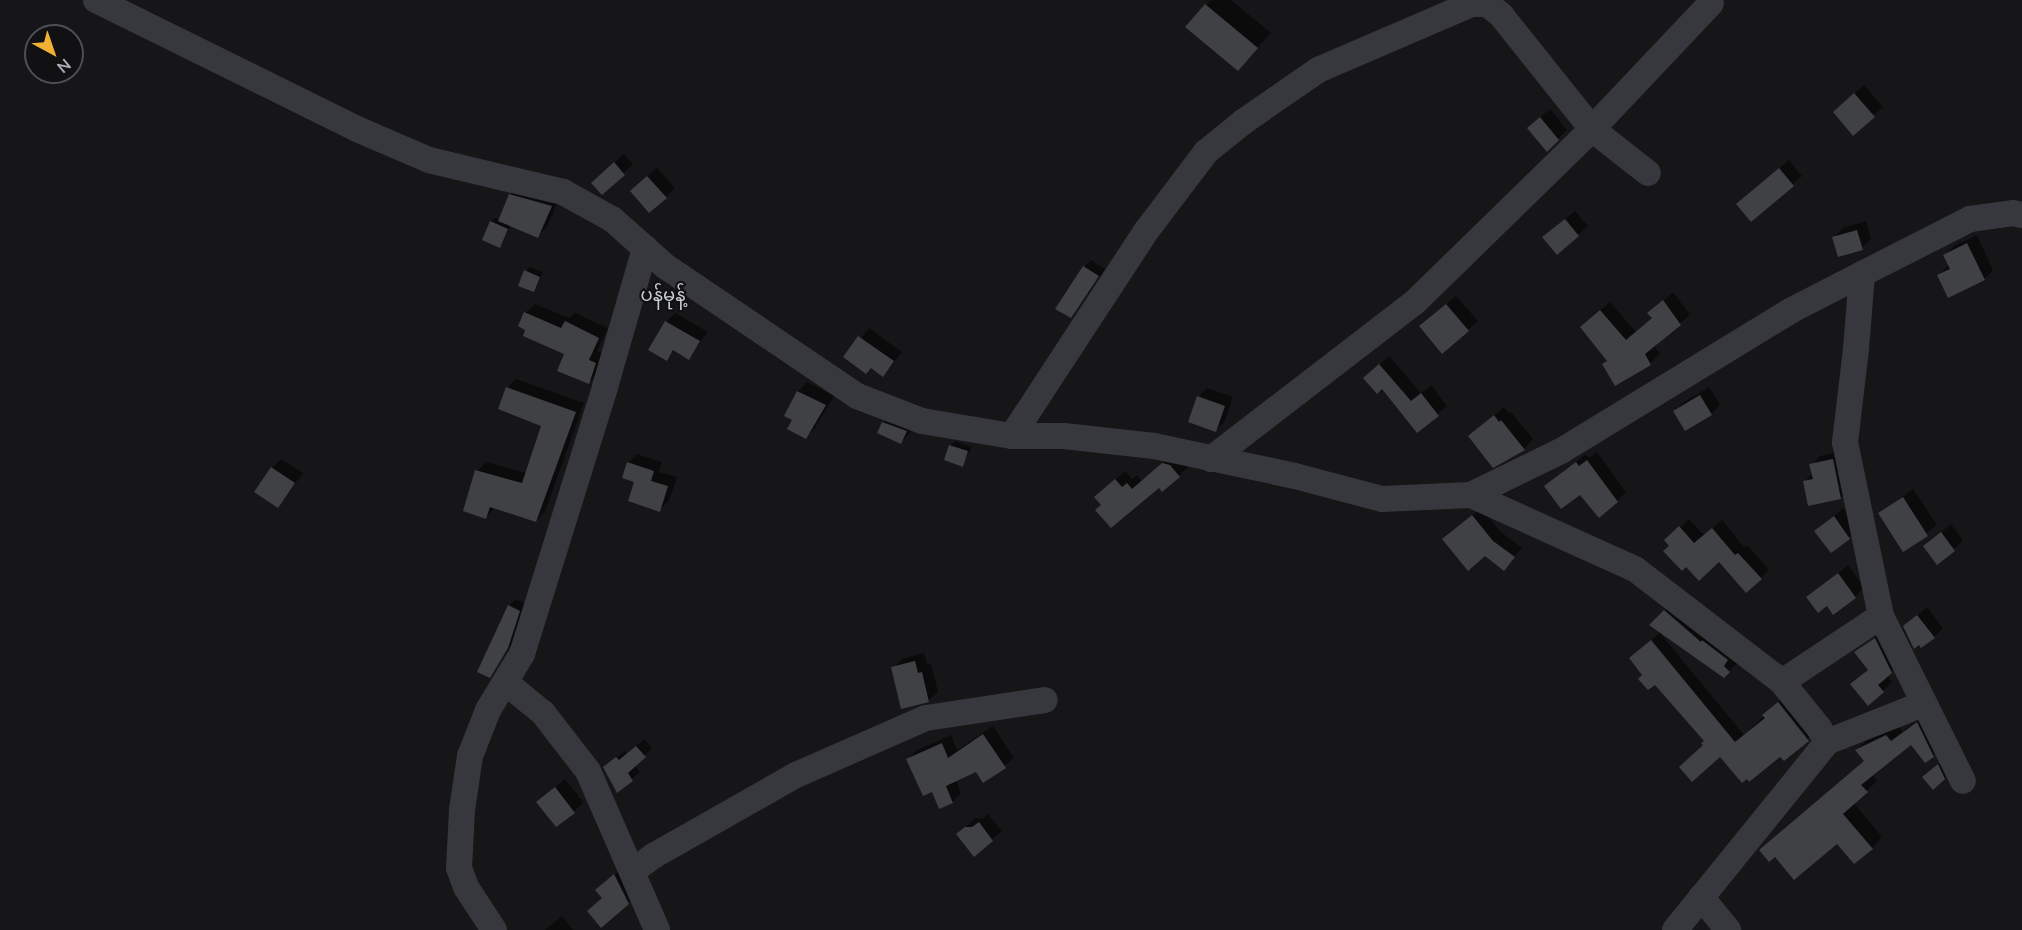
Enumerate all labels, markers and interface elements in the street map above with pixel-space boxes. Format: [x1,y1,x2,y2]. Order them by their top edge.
north arrow [24,24,84,84]
text: N [53,55,75,78]
district label: ပန်မုန့် [641,284,685,306]

